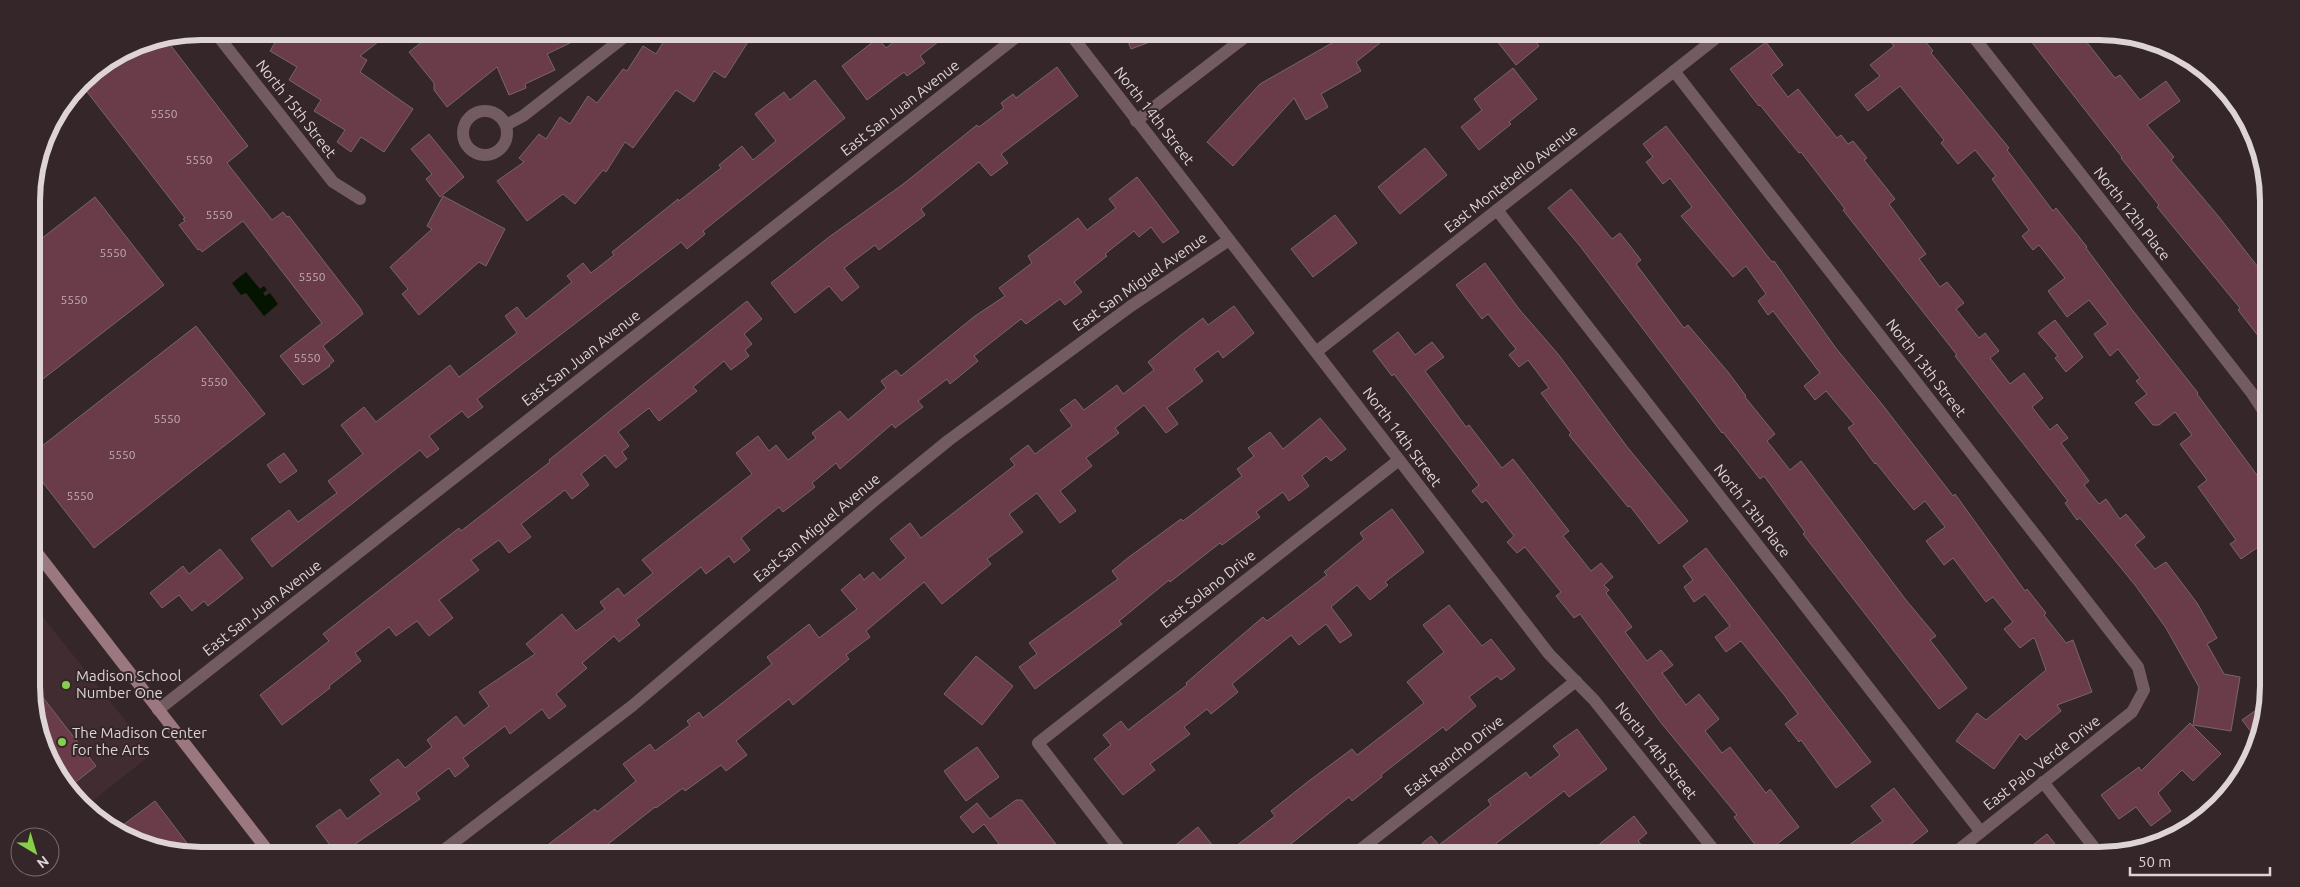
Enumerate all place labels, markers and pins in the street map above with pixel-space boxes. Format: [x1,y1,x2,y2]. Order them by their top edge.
place label: Madison School Number One [76,667,181,701]
marker: Madison School Number One [60,679,72,691]
place label: The Madison Center for the Arts [72,724,207,758]
marker: The Madison Center for the Arts [56,736,68,748]

